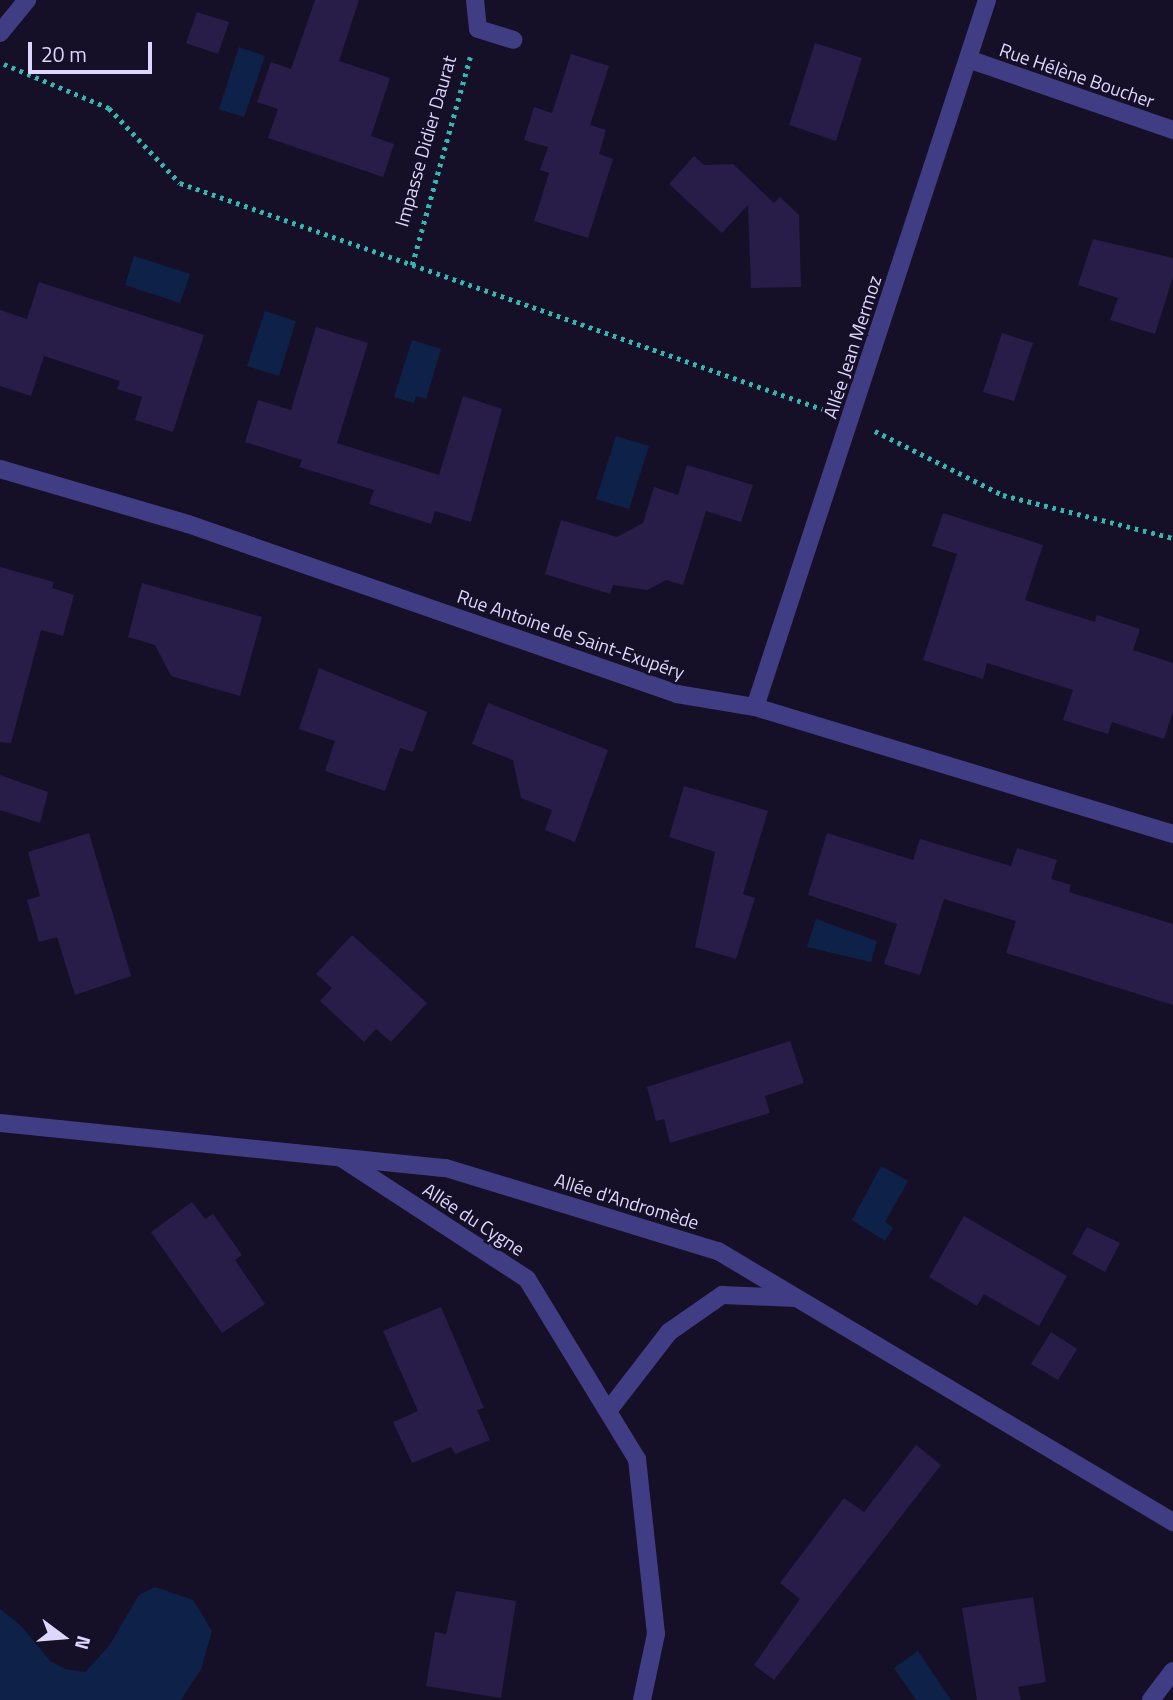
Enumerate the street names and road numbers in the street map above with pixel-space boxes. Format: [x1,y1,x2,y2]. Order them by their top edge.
street label: Rue Hélène Boucher [997,38,1157,112]
street label: Impasse Didier Daurat [390,53,460,229]
street label: Allée Jean Mermoz [818,273,886,421]
street label: Rue Antoine de Saint-Exupéry [454,584,688,684]
street label: Allée d'Andromède [552,1168,702,1234]
street label: Allée du Cygne [419,1178,529,1260]

